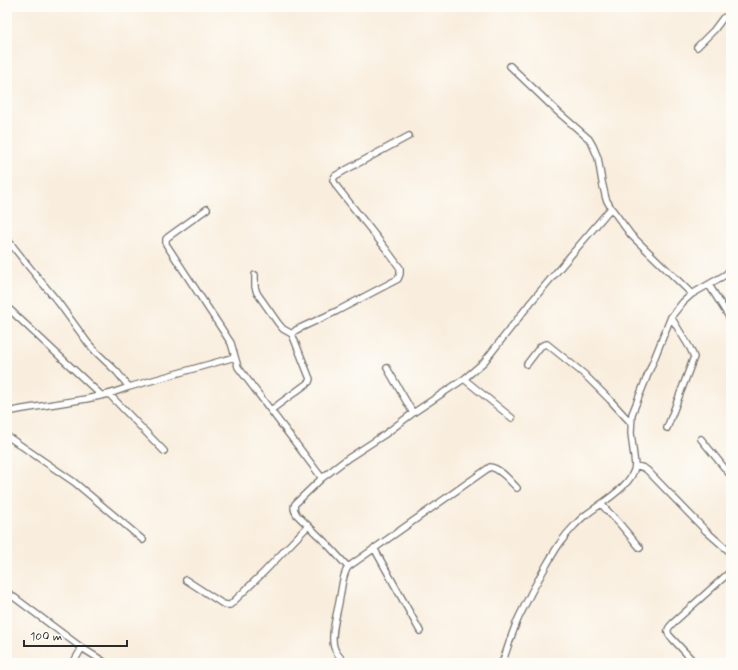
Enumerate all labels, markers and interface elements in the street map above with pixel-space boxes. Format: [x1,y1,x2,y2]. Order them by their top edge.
scale bar [24,622,127,648]
text: 100 m [30,629,62,645]

